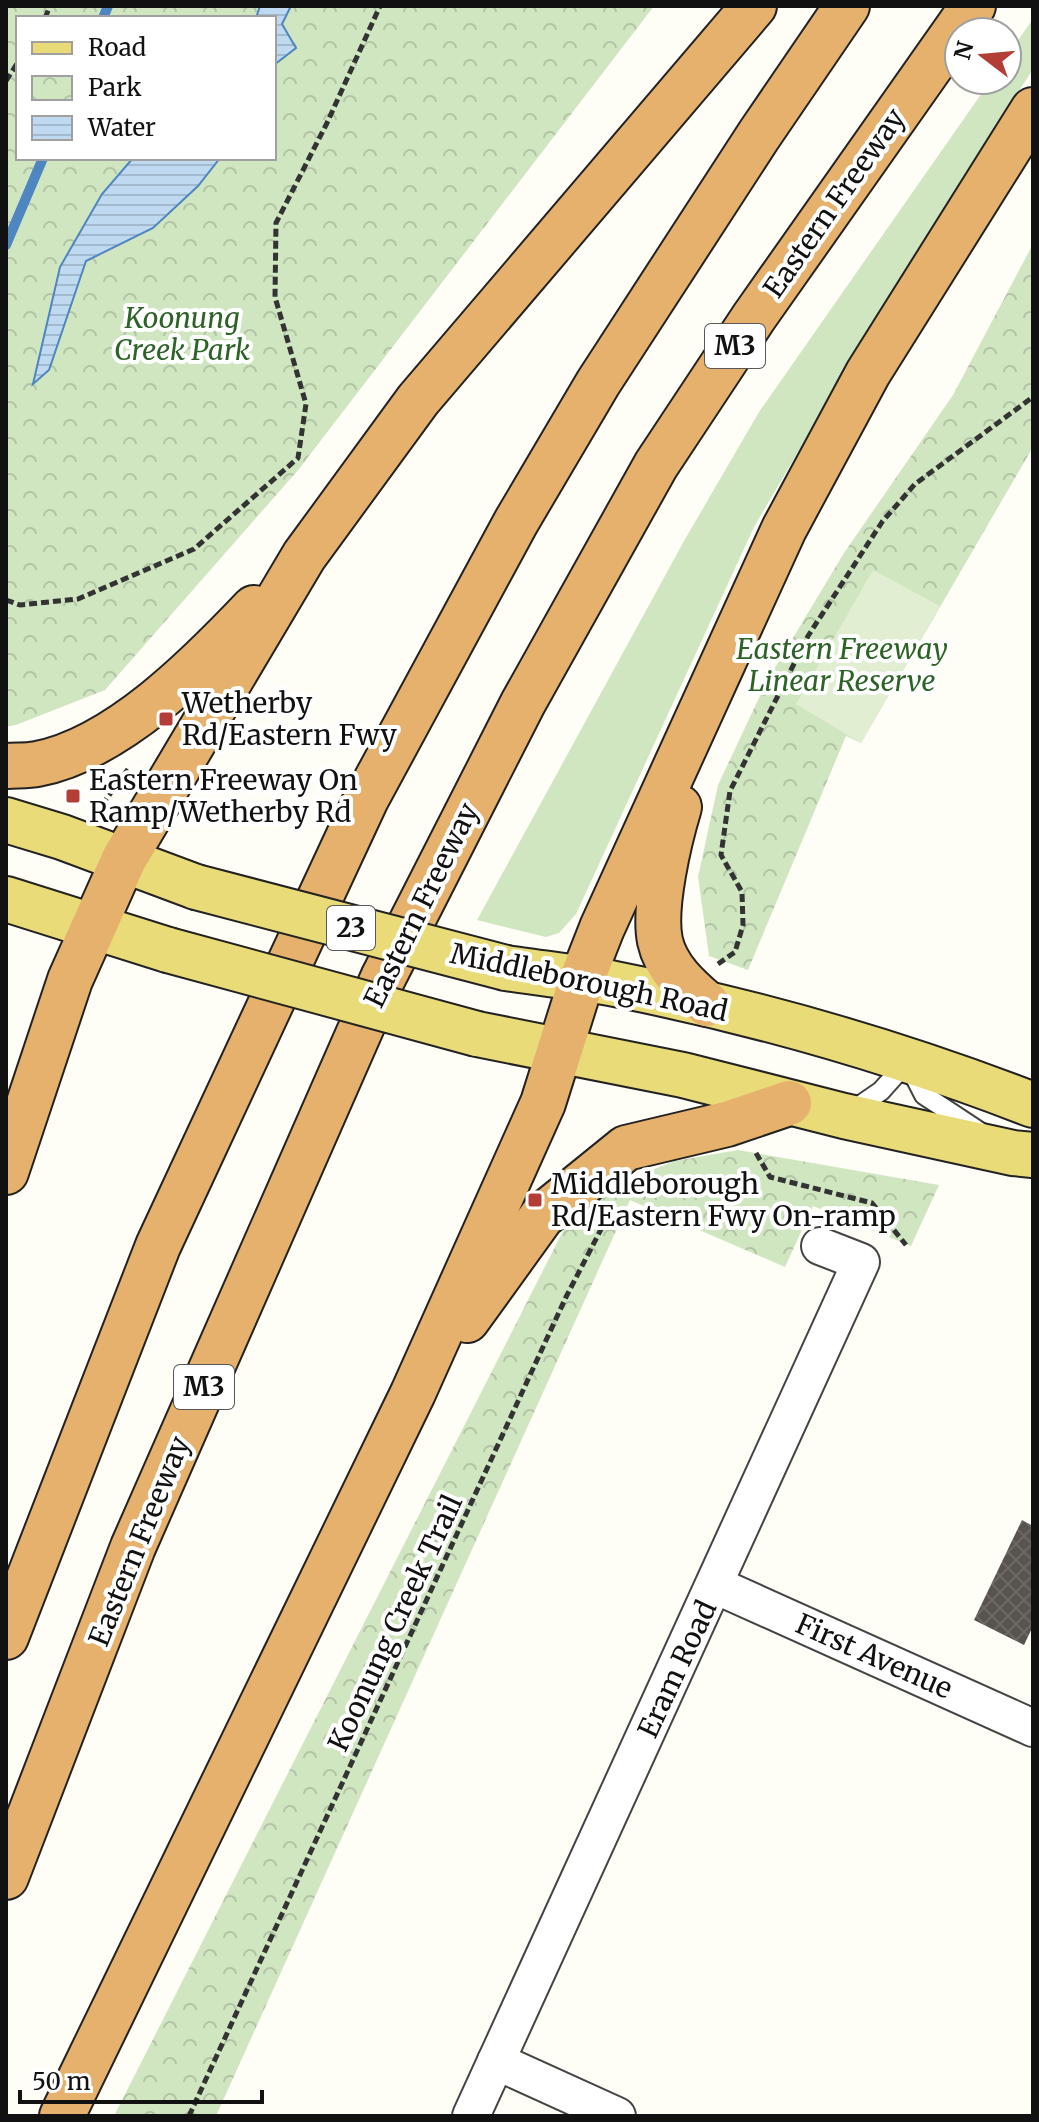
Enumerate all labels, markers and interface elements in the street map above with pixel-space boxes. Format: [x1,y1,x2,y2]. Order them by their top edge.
legend [16,16,276,160]
north arrow [943,16,1023,96]
text: Road [88,32,146,63]
text: N [948,38,980,63]
text: Park [88,72,142,103]
street label: Eastern Freeway [755,101,913,305]
text: Water [87,112,156,143]
park label: Koonung Creek Park [114,300,250,368]
road number: M3 [705,324,765,368]
park label: Eastern Freeway Linear Reserve [736,631,948,699]
place label: Wetherby Rd/Eastern Fwy [181,685,397,753]
marker: Wetherby Rd/Eastern Fwy [157,710,175,728]
place label: Eastern Freeway On Ramp/Wetherby Rd [89,762,358,830]
marker: Eastern Freeway On Ramp/Wetherby Rd [64,787,82,805]
street label: Eastern Freeway [356,796,486,1013]
road number: 23 [327,906,375,950]
street label: Middleborough Road [447,935,731,1029]
place label: Middleborough Rd/Eastern Fwy On-ramp [551,1166,896,1234]
marker: Middleborough Rd/Eastern Fwy On-ramp [526,1191,544,1209]
road number: M3 [174,1365,234,1409]
street label: Eastern Freeway [81,1430,198,1651]
street label: Koonung Creek Trail [320,1489,470,1757]
street label: Eram Road [630,1594,725,1743]
street label: First Avenue [790,1605,958,1707]
scale bar [20,2054,262,2104]
text: 50 m [32,2066,91,2097]

